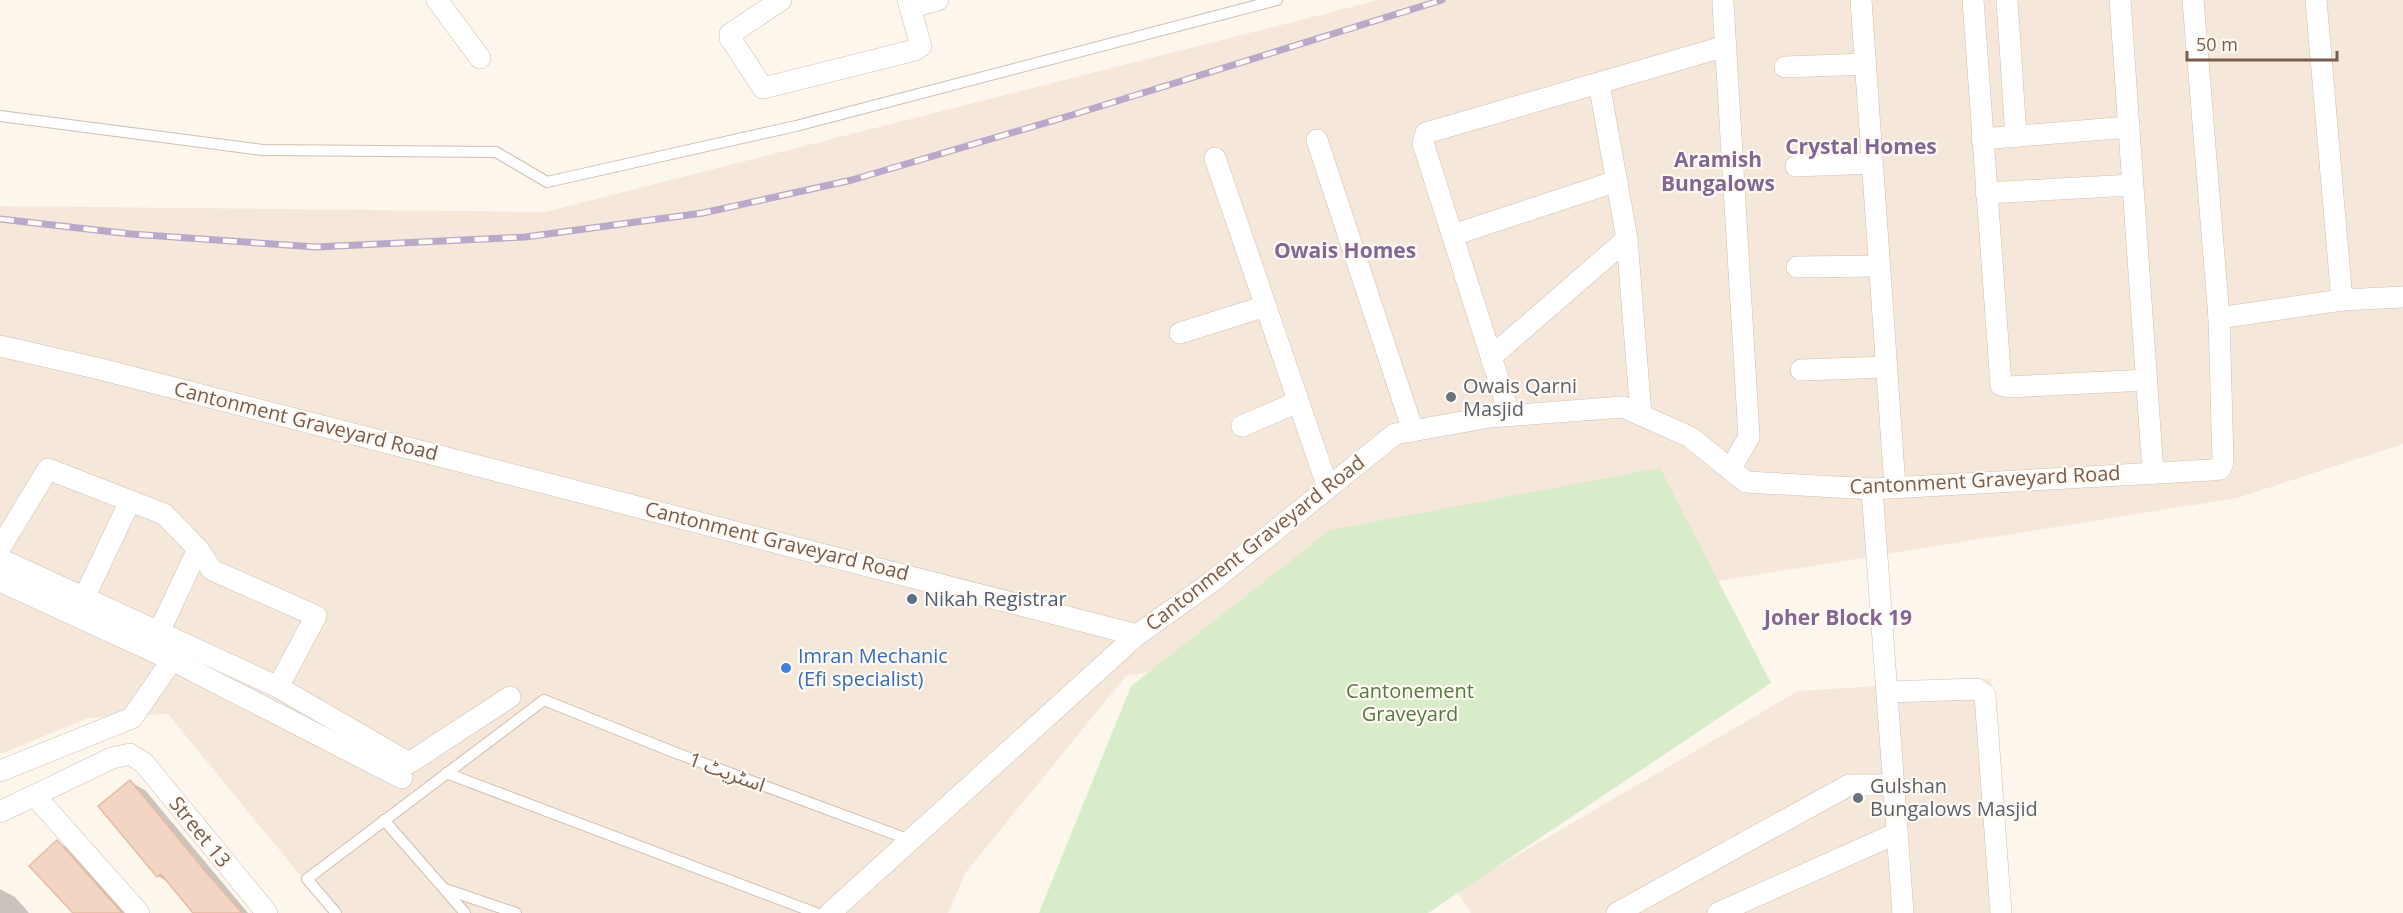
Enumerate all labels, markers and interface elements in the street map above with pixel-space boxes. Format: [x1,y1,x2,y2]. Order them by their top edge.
scale bar [2187,24,2337,62]
text: 50 m [2196,32,2238,56]
district label: Crystal Homes [1785,132,1937,160]
district label: Aramish Bungalows [1661,145,1775,197]
district label: Owais Homes [1274,236,1416,264]
place label: Owais Qarni Masjid [1463,372,1577,422]
street label: Cantonment Graveyard Road [171,375,441,466]
marker: Owais Qarni Masjid [1444,390,1458,404]
street label: Cantonment Graveyard Road [1140,448,1370,637]
street label: Cantonment Graveyard Road [1849,459,2121,500]
street label: Cantonment Graveyard Road [642,495,912,586]
place label: Nikah Registrar [924,585,1067,612]
marker: Nikah Registrar [905,592,919,606]
district label: Joher Block 19 [1762,603,1912,631]
place label: Imran Mechanic (Efi specialist) [798,642,948,692]
marker: Imran Mechanic (Efi specialist) [779,661,793,675]
park label: Cantonement Graveyard [1346,677,1474,727]
street label: اسٹریٹ 1 [685,745,769,798]
place label: Gulshan Bungalows Masjid [1870,772,2038,822]
street label: Street 13 [163,791,237,873]
marker: Gulshan Bungalows Masjid [1851,791,1865,805]

